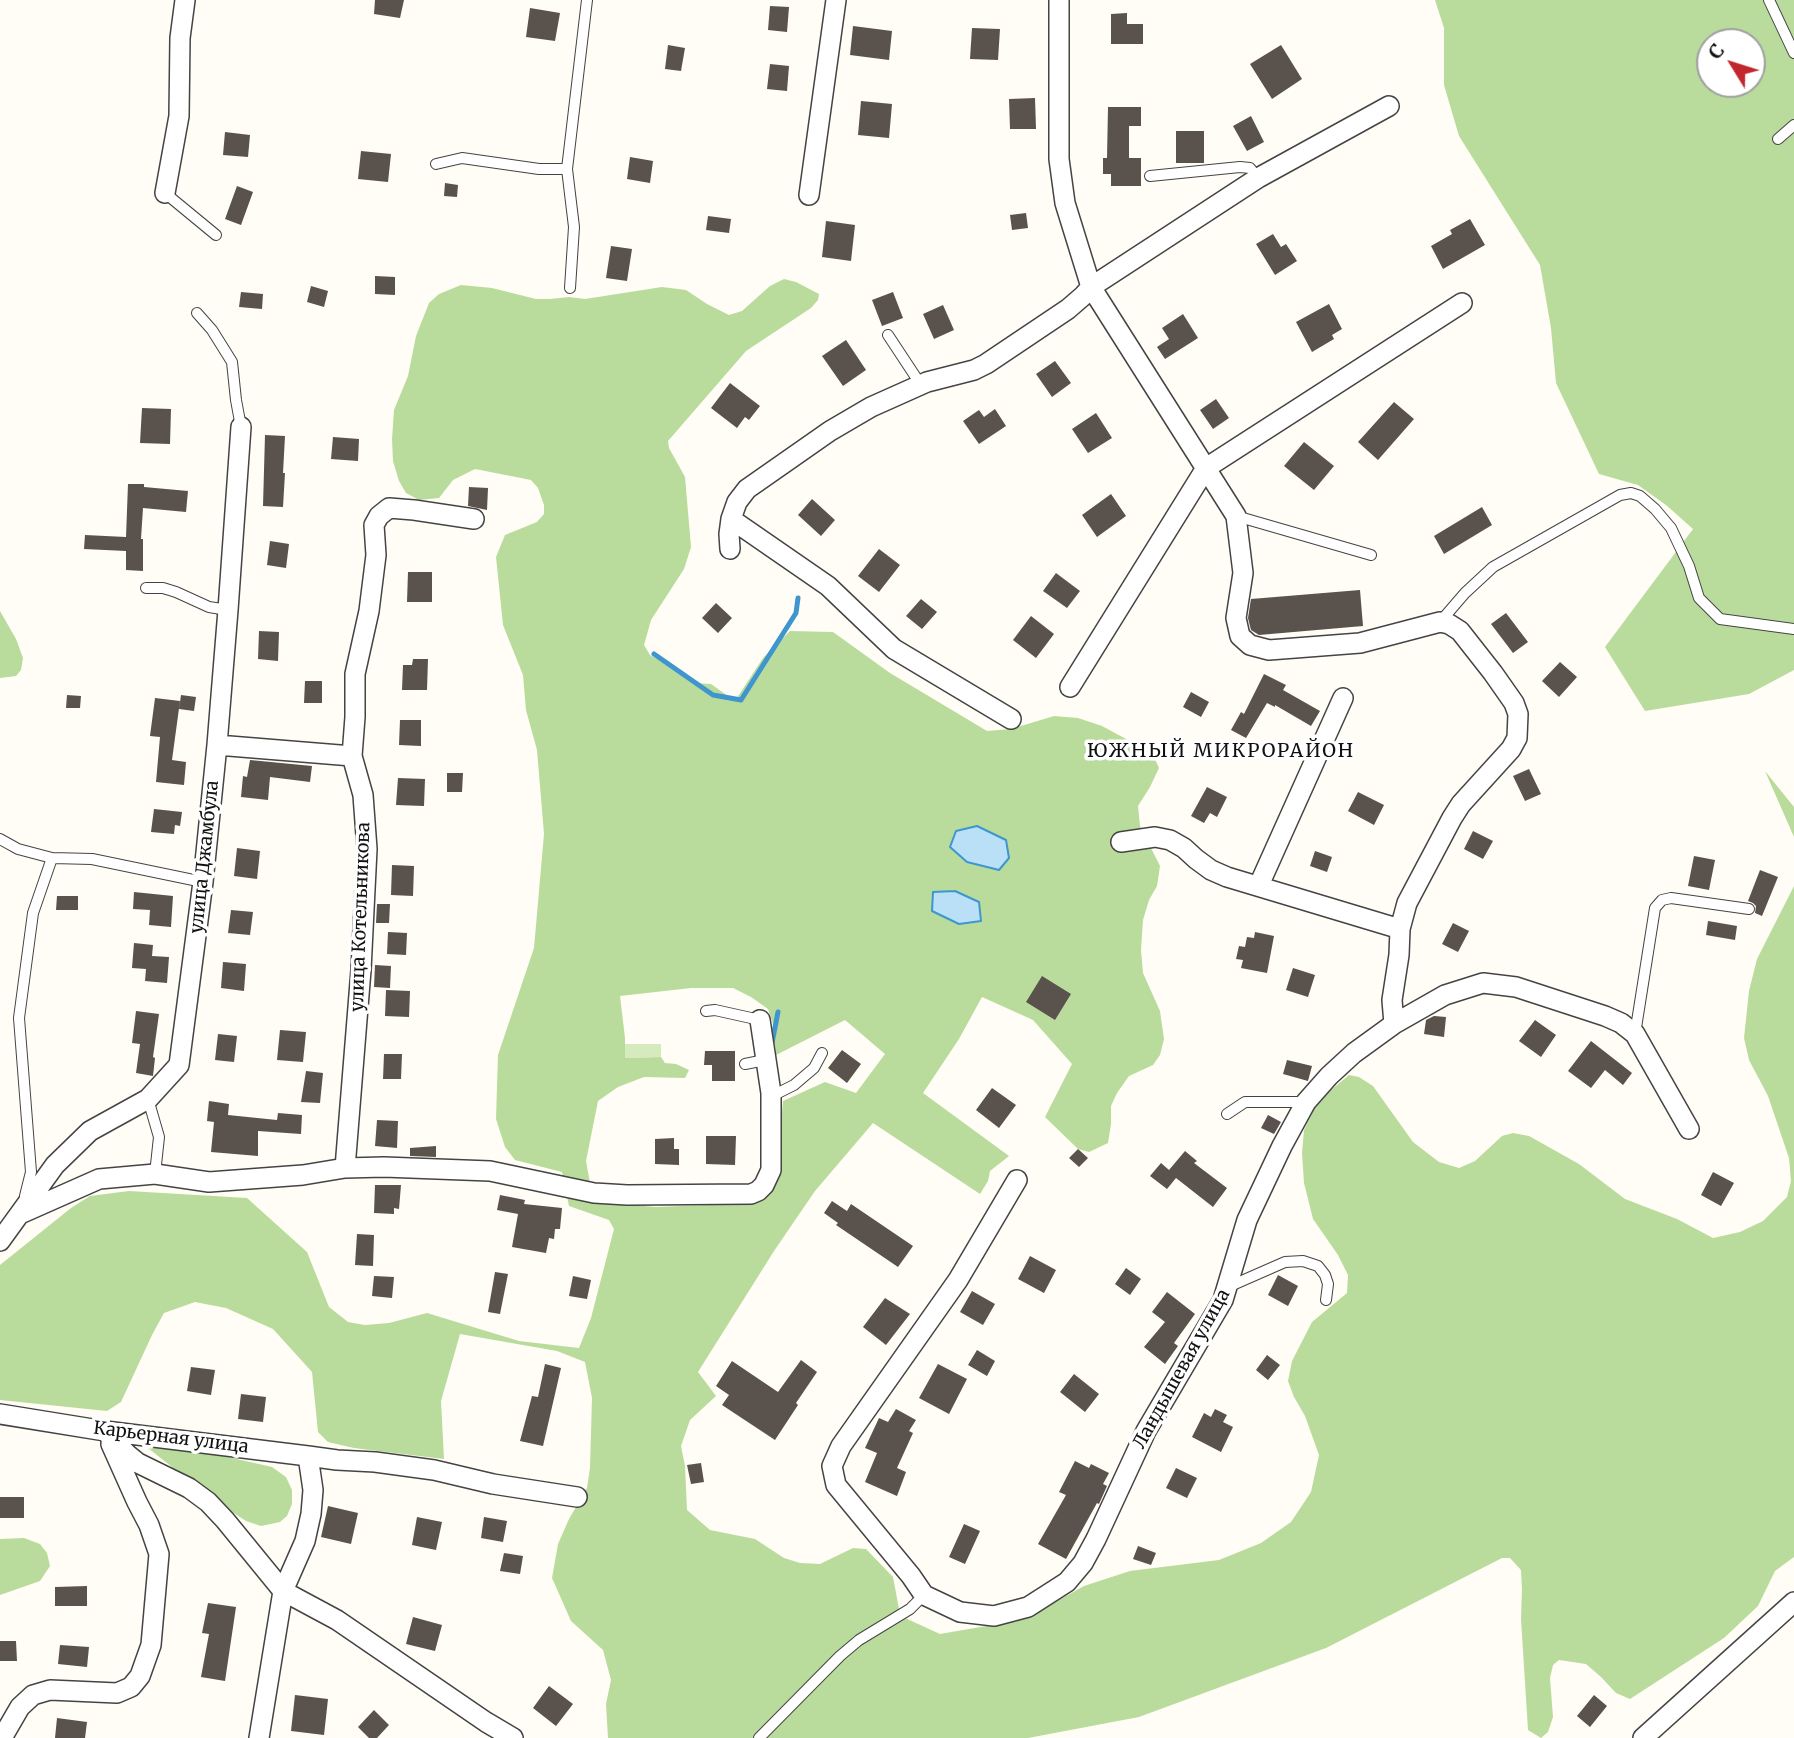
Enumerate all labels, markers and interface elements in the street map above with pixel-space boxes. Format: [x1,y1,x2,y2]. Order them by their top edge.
north arrow [1696,28,1766,98]
text: С [1703,39,1729,64]
district label: ЮЖНЫЙ МИКРОРАЙОН [1089,741,1353,763]
street label: улица Джамбула [186,779,224,935]
street label: улица Котельникова [347,822,375,1012]
street label: Ландышевая улица [1129,1286,1235,1452]
street label: Карьерная улица [92,1418,250,1458]

